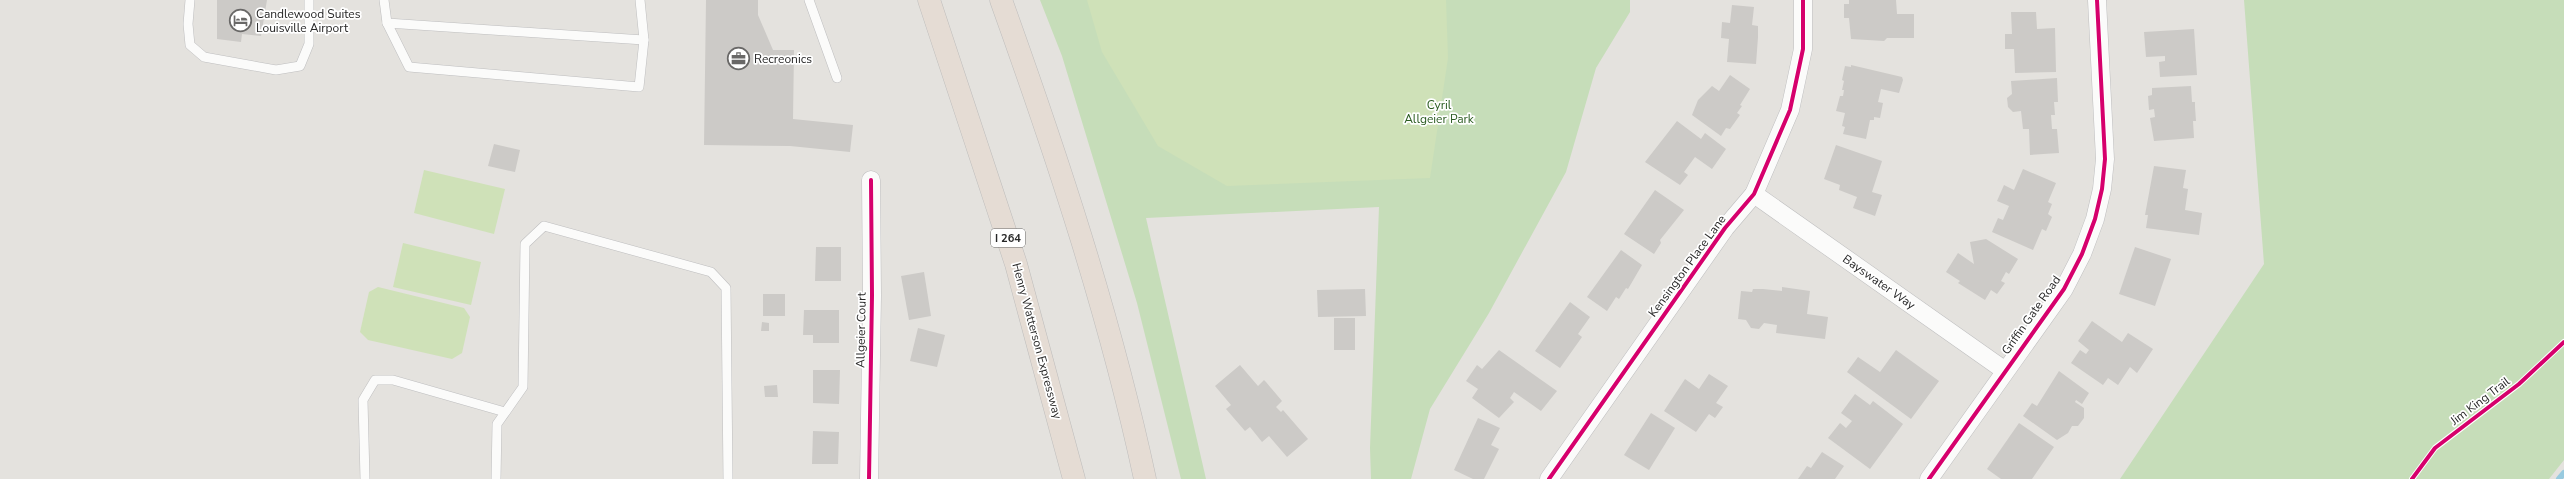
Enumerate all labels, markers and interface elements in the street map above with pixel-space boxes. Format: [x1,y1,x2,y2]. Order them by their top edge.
place label: Candlewood Suites Louisville Airport [256,6,361,36]
hotel icon: Candlewood Suites Louisville Airport [227,8,253,34]
office icon: Recreonics [726,46,752,72]
place label: Recreonics [754,51,812,67]
park label: Cyril Allgeier Park [1404,97,1475,127]
street label: Kensington Place Lane [1645,212,1729,320]
road number: I 264 [991,229,1025,247]
street label: Bayswater Way [1839,251,1919,314]
street label: Henry Watterson Expressway [1008,261,1066,422]
street label: Griffin Gate Road [1998,272,2064,358]
street label: Allgeier Court [852,291,870,368]
street label: Jim King Trail [2446,373,2513,429]

